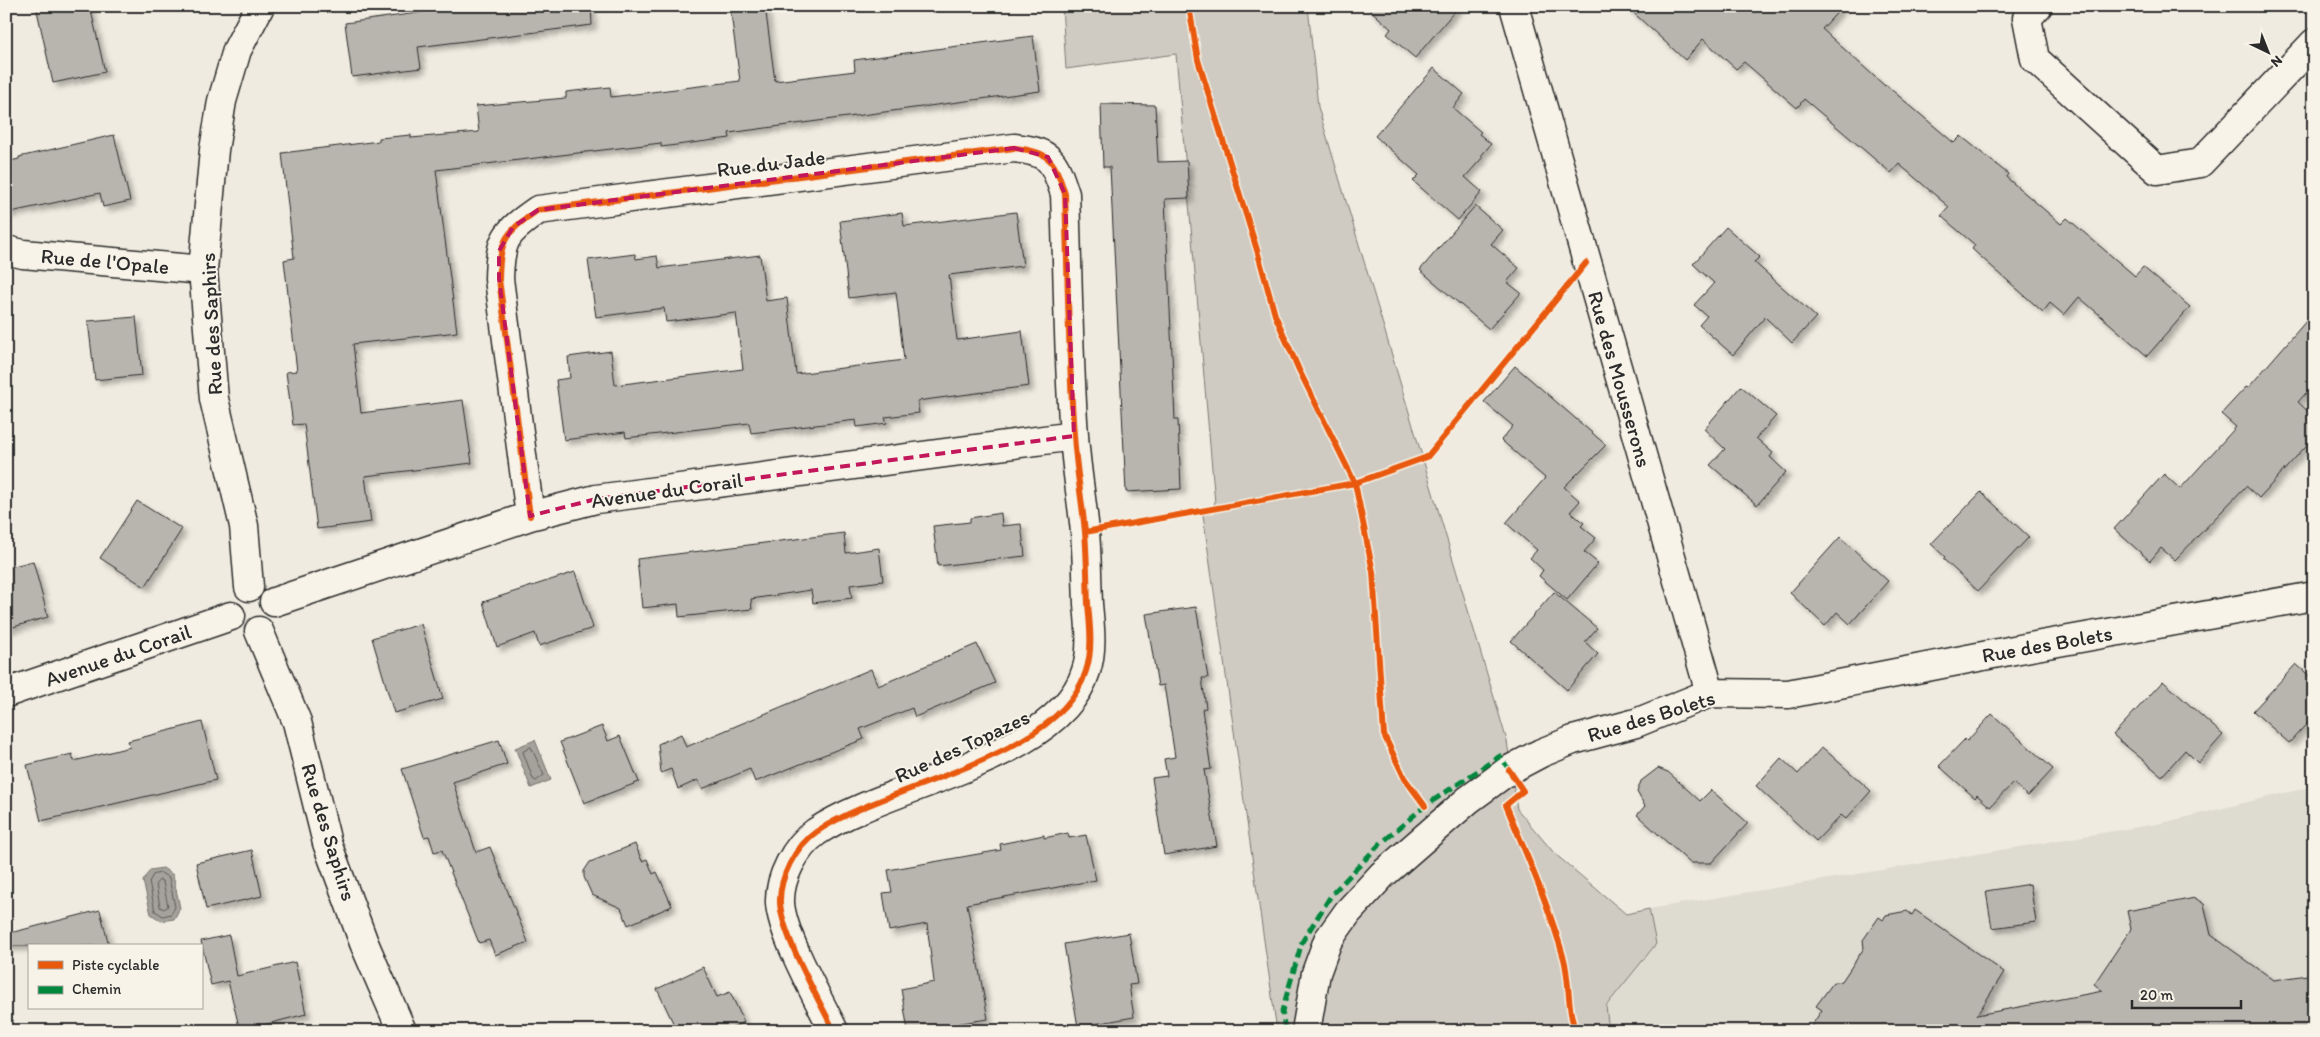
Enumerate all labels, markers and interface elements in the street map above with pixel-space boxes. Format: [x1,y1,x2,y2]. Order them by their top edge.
north arrow [2242,28,2292,78]
text: N [2267,52,2286,71]
street label: Rue du Jade [715,144,827,182]
street label: Rue de l'Opale [40,243,170,279]
street label: Rue des Saphirs [195,252,227,396]
street label: Rue des Mousserons [1583,288,1657,470]
street label: Avenue du Corail [590,467,744,513]
street label: Avenue du Corail [42,618,194,692]
street label: Rue des Bolets [1980,620,2114,668]
street label: Rue des Bolets [1584,685,1718,747]
street label: Rue des Topazes [891,704,1033,788]
street label: Rue des Saphirs [296,760,362,904]
legend [28,944,202,1010]
text: Piste cyclable [72,956,159,974]
scale bar [2132,977,2241,1009]
text: Chemin [72,980,122,998]
text: 20 m [2140,986,2174,1004]

